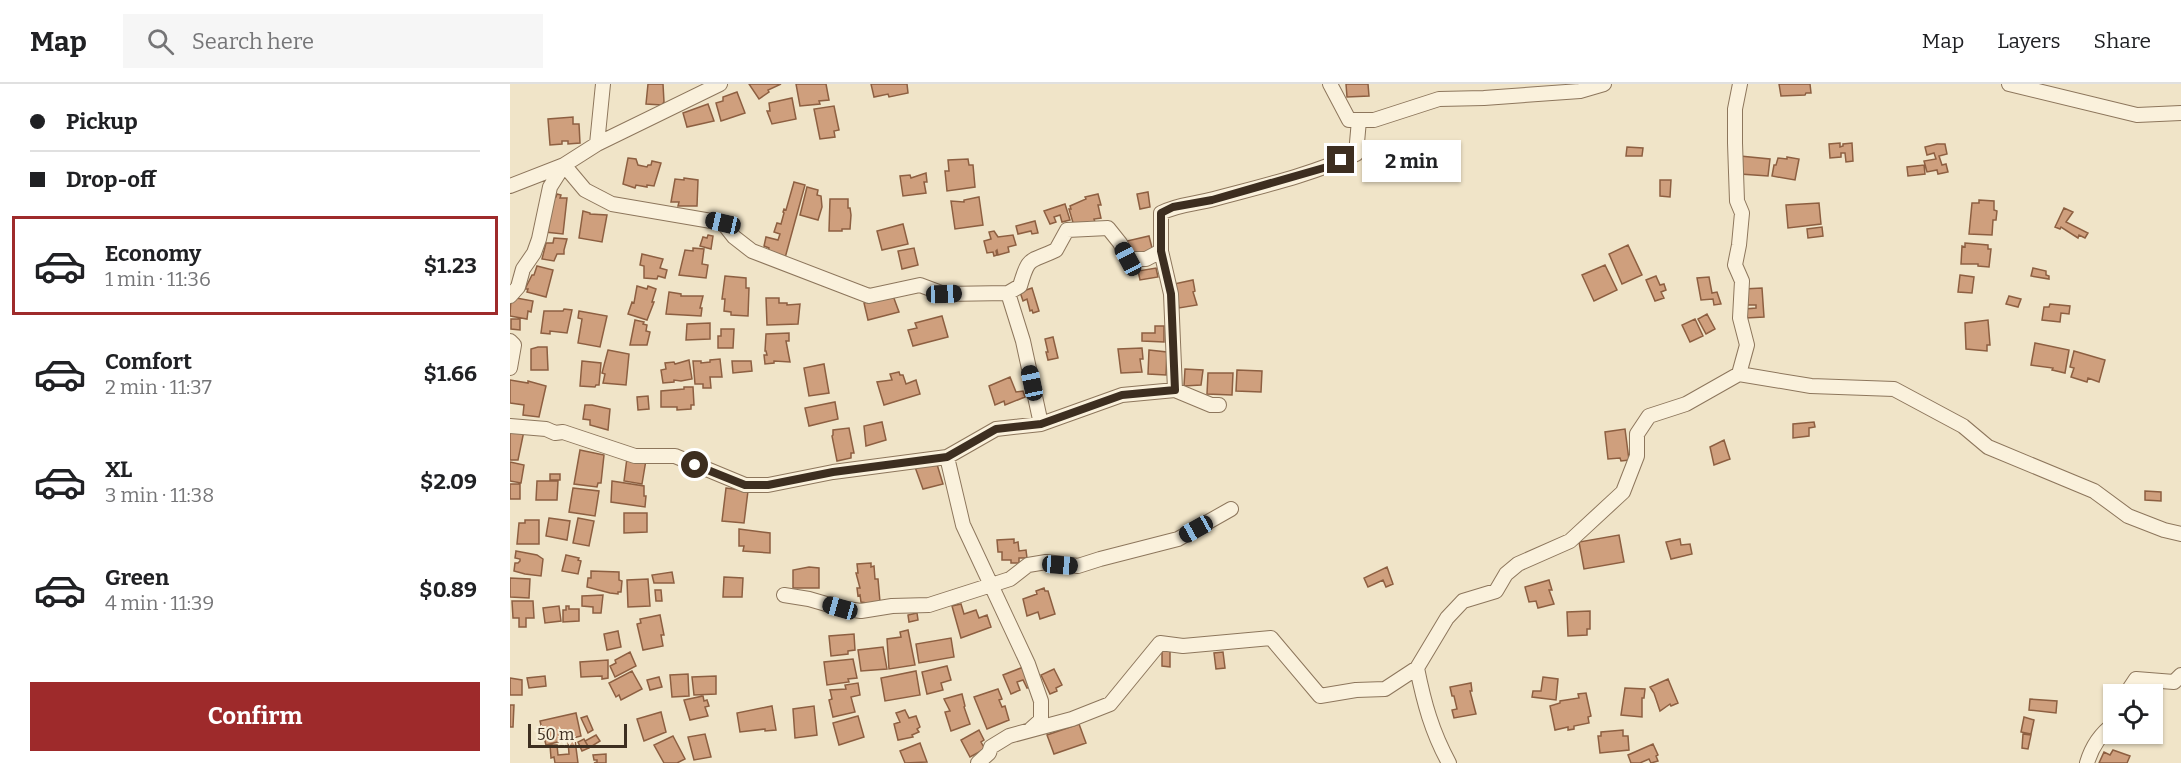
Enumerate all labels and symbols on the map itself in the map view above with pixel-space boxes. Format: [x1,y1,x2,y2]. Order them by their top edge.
callout: 2 min [1362,139,1461,181]
route end [1327,146,1354,173]
car [703,210,743,236]
car [1112,239,1144,279]
car [926,284,962,304]
car [1019,364,1045,402]
route start [681,451,708,478]
car [1176,512,1216,546]
car [1041,555,1079,575]
car [820,594,860,622]
scale bar [528,721,627,748]

